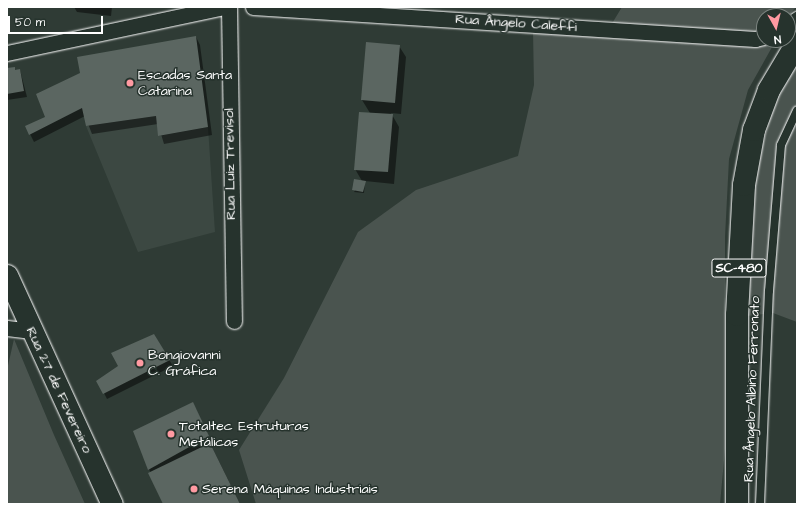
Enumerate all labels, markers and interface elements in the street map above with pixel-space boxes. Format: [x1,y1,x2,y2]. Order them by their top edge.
scale bar [10,8,105,34]
north arrow [756,8,796,48]
street label: Rua Ângelo Caleffi [455,10,577,36]
text: 50 m [15,14,45,31]
text: N [773,31,782,47]
place label: Escadas Santa Catarina [138,67,232,100]
marker: Escadas Santa Catarina [125,78,135,88]
street label: Rua Luiz Trevisol [221,108,239,220]
road number: SC-480 [711,257,767,279]
street label: Rua Ângelo Albino Ferronato [740,296,764,482]
street label: Rua 27 de Fevereiro [22,324,96,456]
place label: Bongiovanni C. Gráfica [148,347,221,380]
marker: Bongiovanni C. Gráfica [135,358,145,368]
place label: Totaltec Estruturas Metálicas [179,418,309,450]
marker: Totaltec Estruturas Metálicas [166,429,176,439]
place label: Serena Máquinas Industriais [202,481,378,497]
marker: Serena Máquinas Industriais [189,484,199,494]

